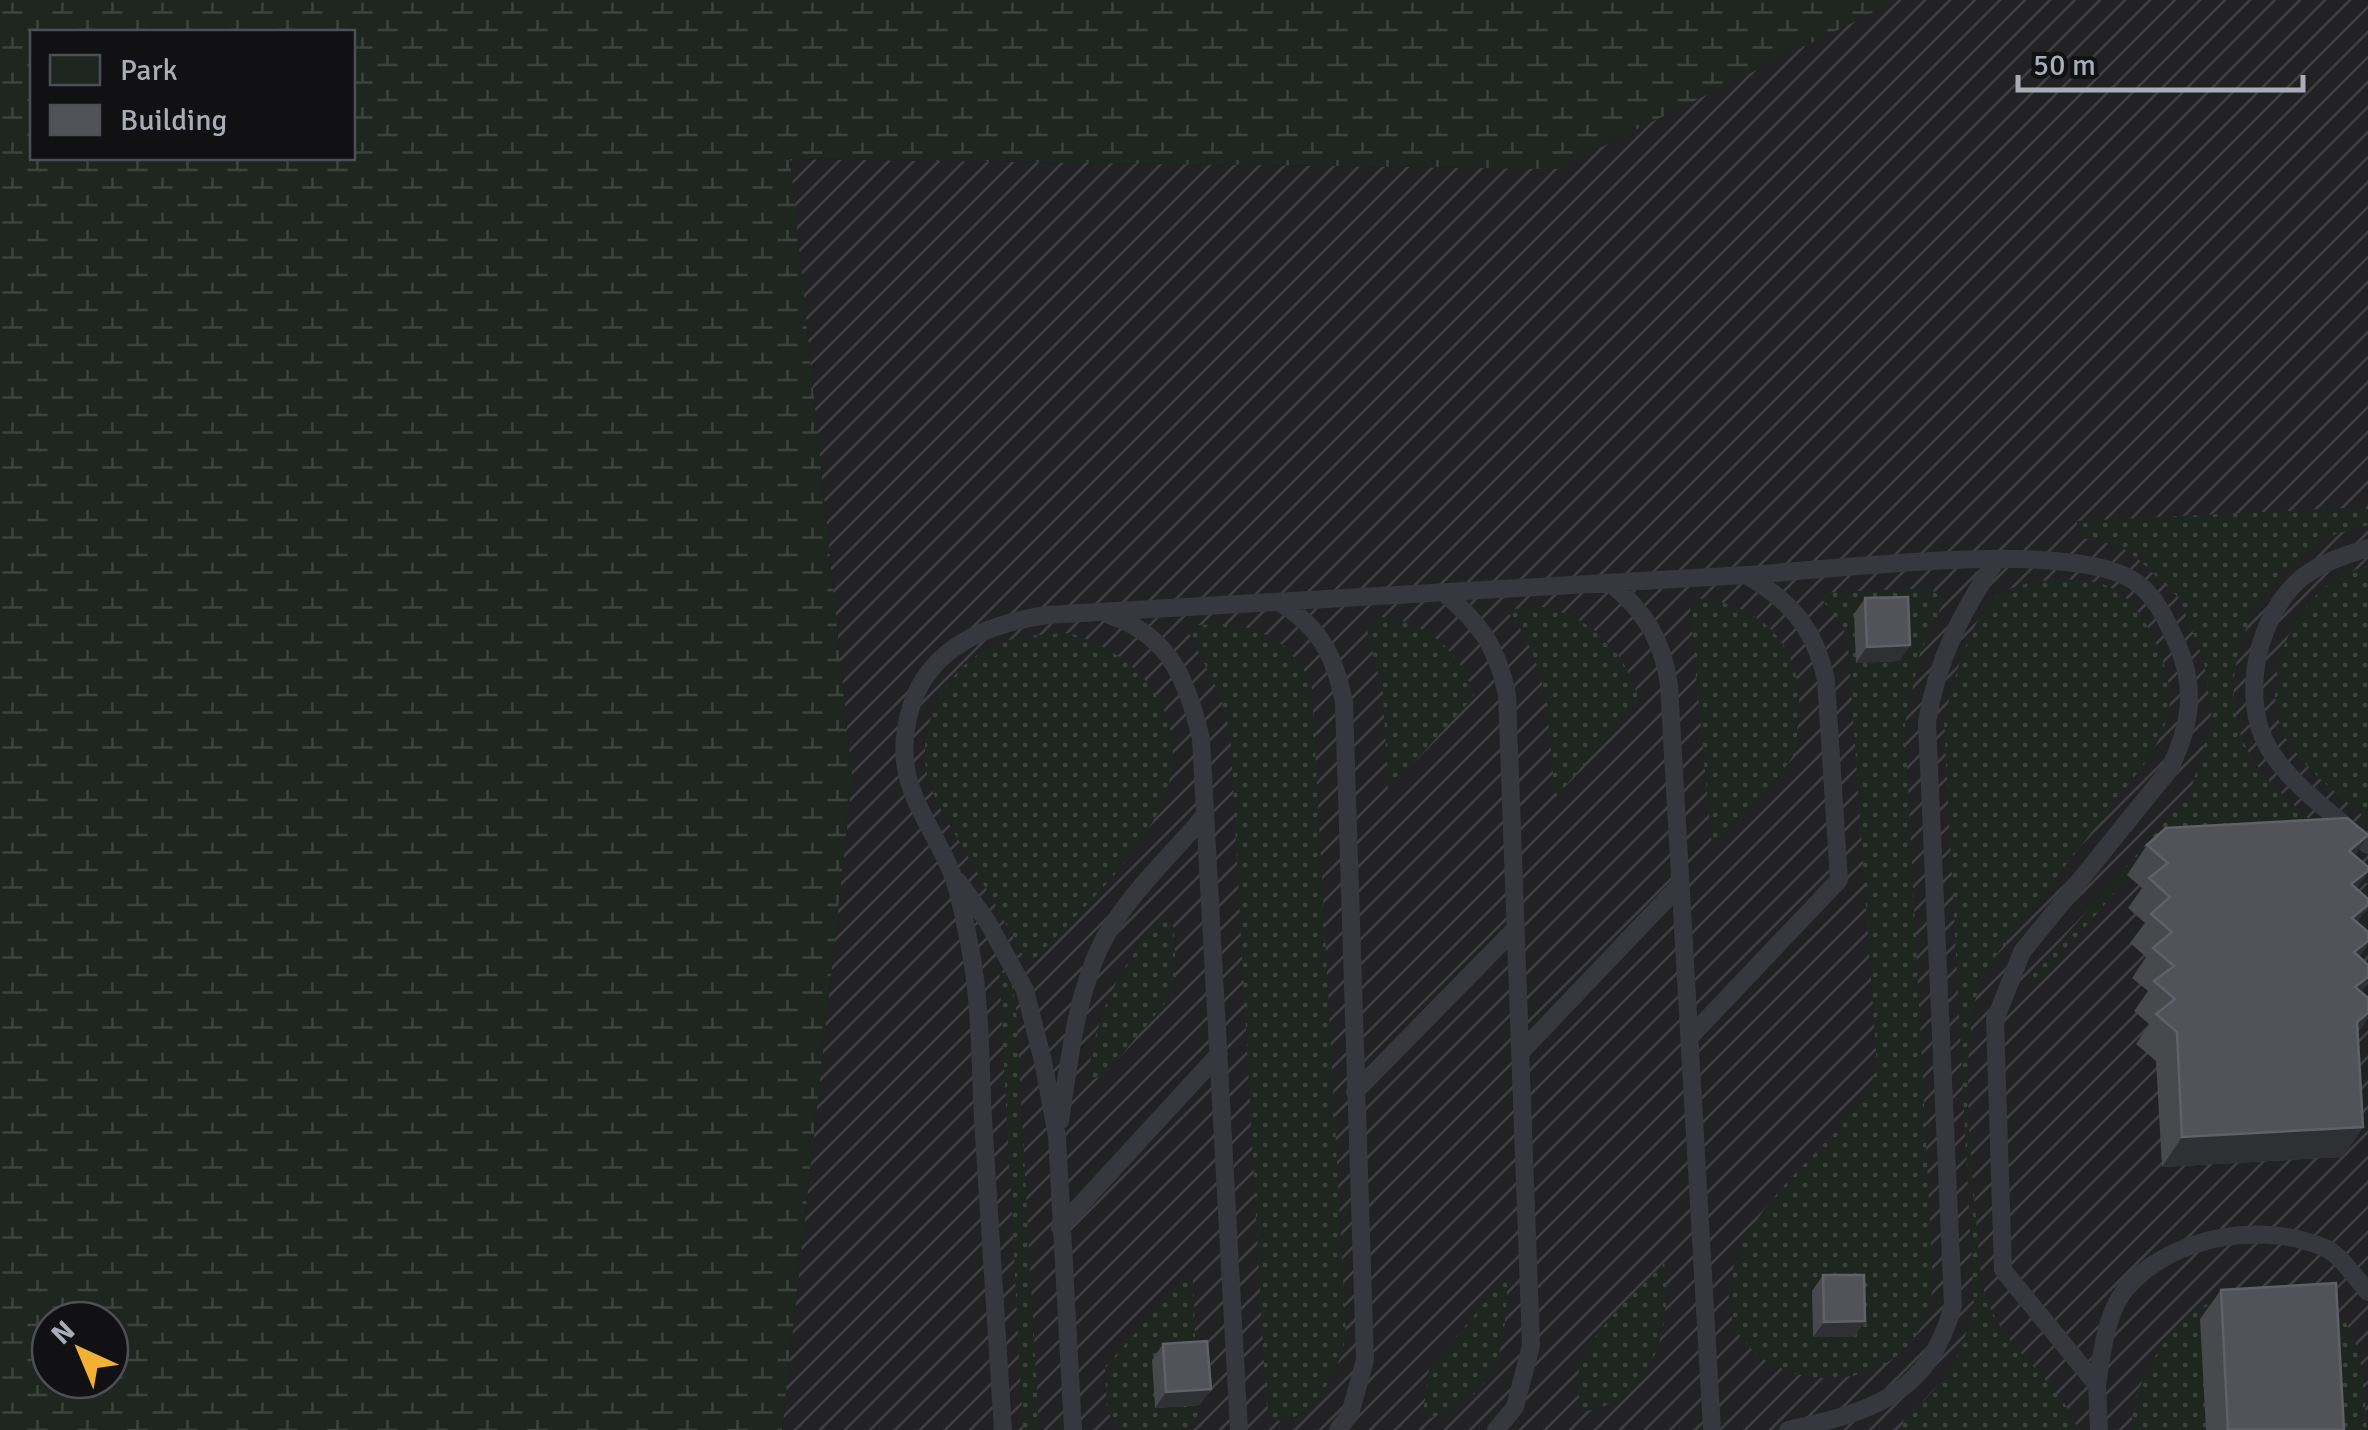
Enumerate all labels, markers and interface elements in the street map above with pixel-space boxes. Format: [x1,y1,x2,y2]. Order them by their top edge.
legend [30,30,355,160]
scale bar [2018,30,2303,92]
text: 50 m [2033,47,2096,84]
text: Park [120,52,178,89]
text: Building [120,102,227,139]
north arrow [30,1300,130,1400]
text: N [45,1314,82,1352]

